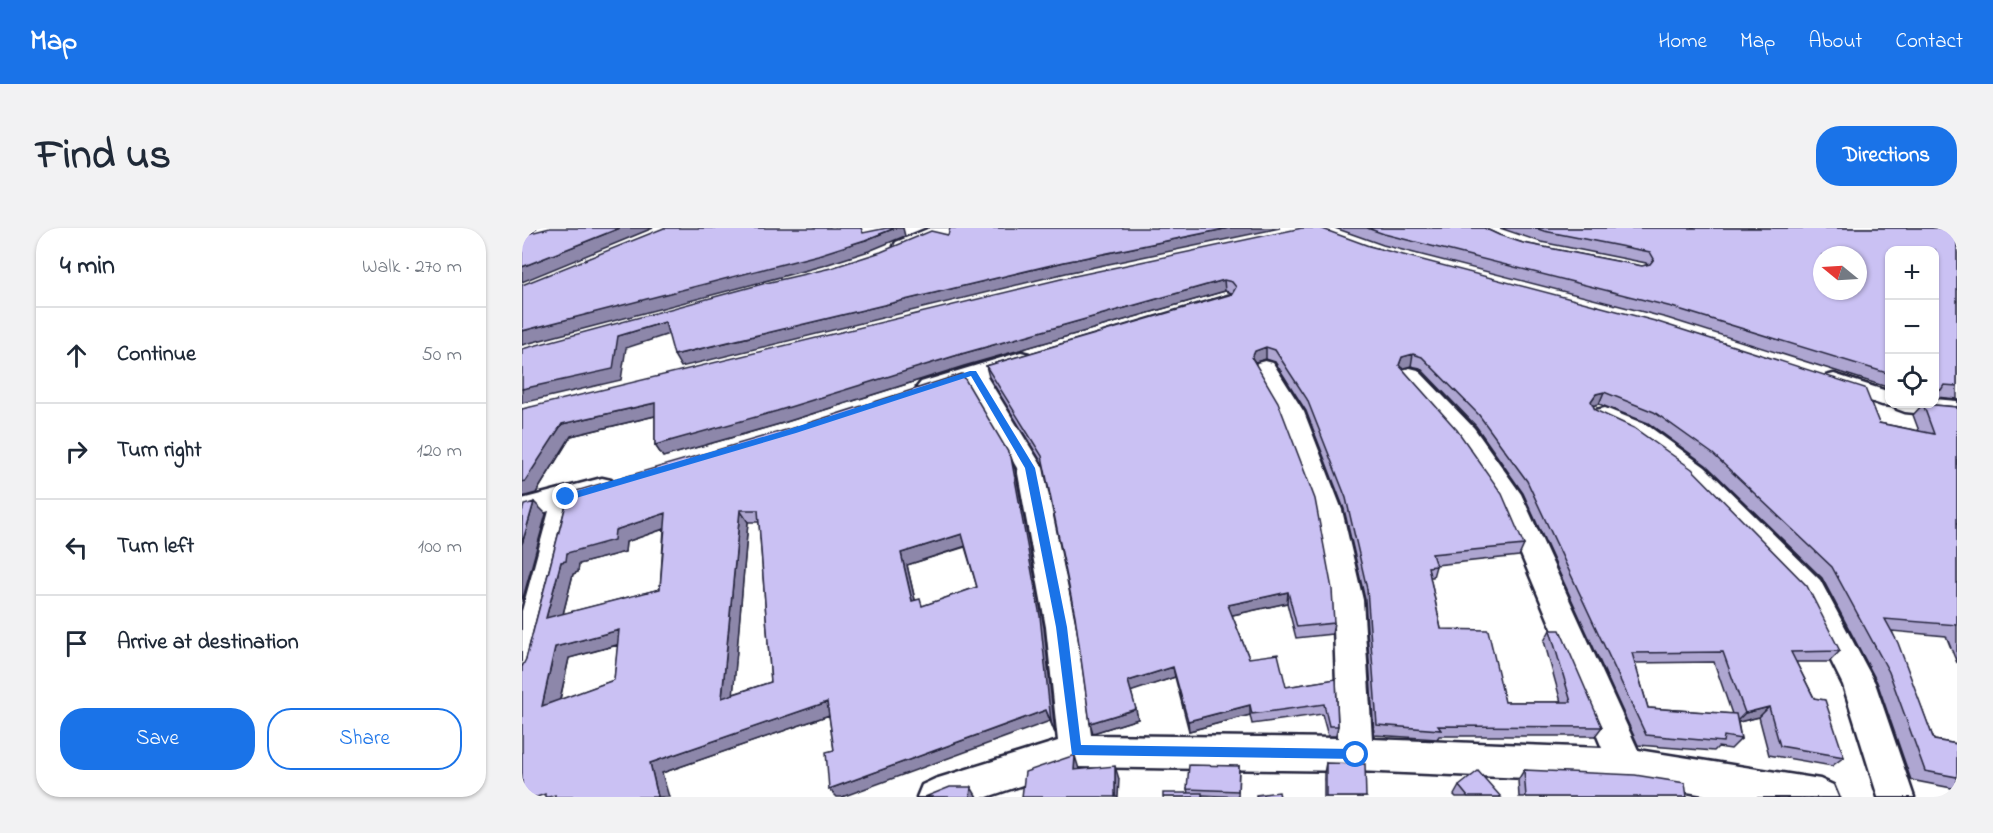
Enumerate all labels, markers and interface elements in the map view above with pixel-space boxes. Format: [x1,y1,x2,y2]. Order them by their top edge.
text: Map [30,22,77,63]
text: Home [1658,27,1707,57]
text: Map [1740,27,1775,57]
text: About [1808,27,1862,57]
text: Contact [1895,27,1963,57]
text: Find us [36,126,171,187]
button: Directions [1816,126,1957,186]
north arrow [1813,246,1867,300]
map controls [1885,246,1939,408]
button: + [1885,246,1939,300]
text: 4 min [60,248,115,286]
text: Walk · 270 m [362,253,462,282]
button: − [1885,300,1939,354]
icon: ahead [60,339,93,372]
text: Continue [117,339,196,371]
text: 50 m [421,341,462,370]
button: locate [1885,354,1939,408]
icon: right [60,435,93,468]
text: Turn right [117,435,202,467]
text: 120 m [417,437,462,466]
route end [552,483,578,509]
icon: left [60,531,93,564]
text: Turn left [117,531,194,563]
text: 100 m [418,533,462,562]
icon: arrive [60,627,93,660]
text: Arrive at destination [117,627,299,659]
button: Save [60,708,255,770]
button: Share [267,708,462,770]
route start [1342,741,1368,767]

